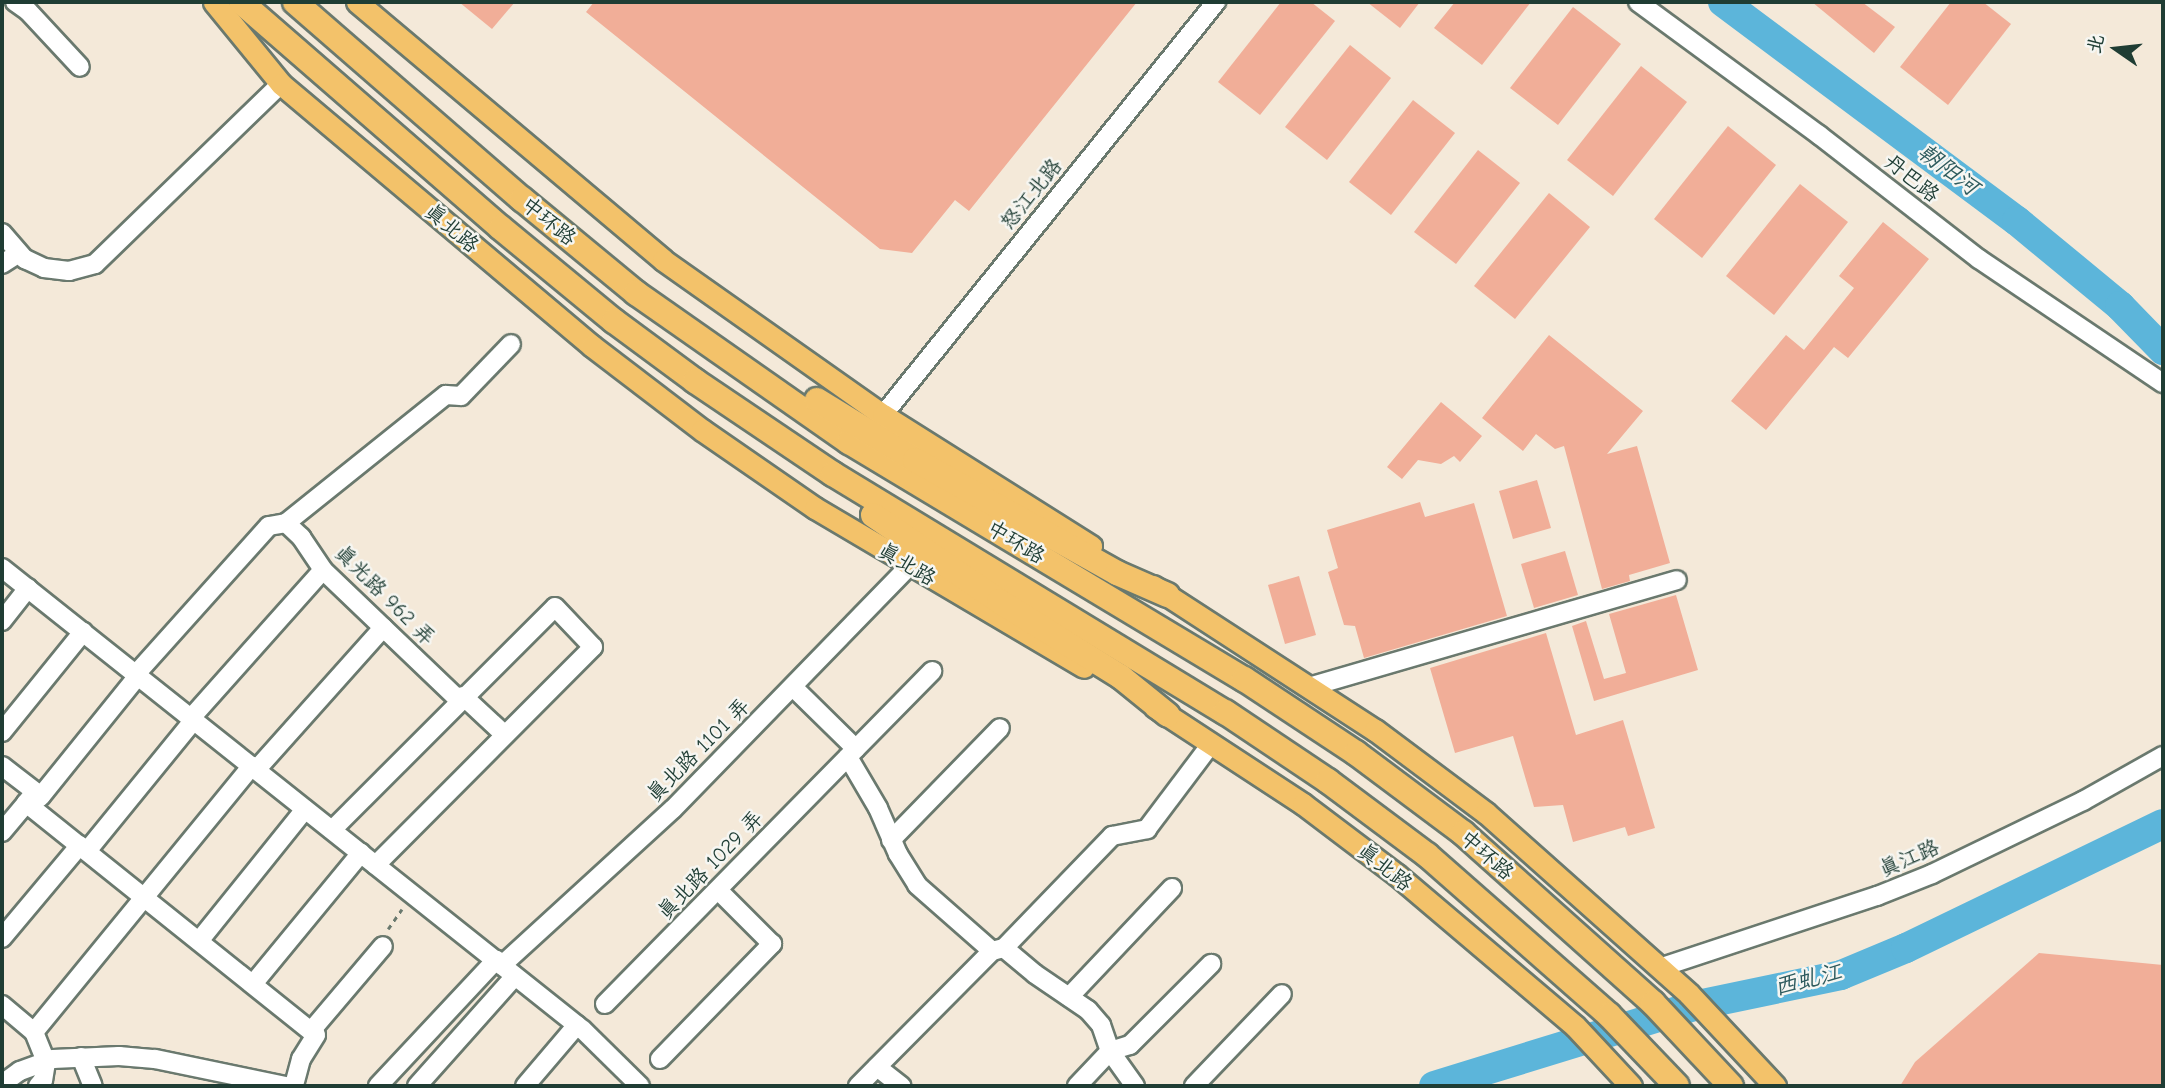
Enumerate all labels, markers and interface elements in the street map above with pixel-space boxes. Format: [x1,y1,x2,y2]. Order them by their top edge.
north arrow [2081,14,2151,84]
text: 北 [2083,32,2109,56]
water label: 朝阳河 [1912,138,1984,202]
street label: 丹巴路 [1879,149,1945,207]
street label: 怒江北路 [995,153,1067,235]
street label: 中环路 [517,191,581,251]
street label: 真北路 [420,198,484,258]
street label: 中环路 [983,515,1049,569]
street label: 真北路 [874,537,940,591]
street label: 真光路 962 弄 [330,540,440,650]
street label: 真北路 1101 弄 [641,693,755,807]
street label: 真北路 1029 弄 [652,805,768,925]
street label: 中环路 [1455,825,1519,885]
street label: 真江路 [1875,834,1943,882]
street label: 真北路 [1352,838,1418,896]
water label: 西虬江 [1771,958,1845,1002]

